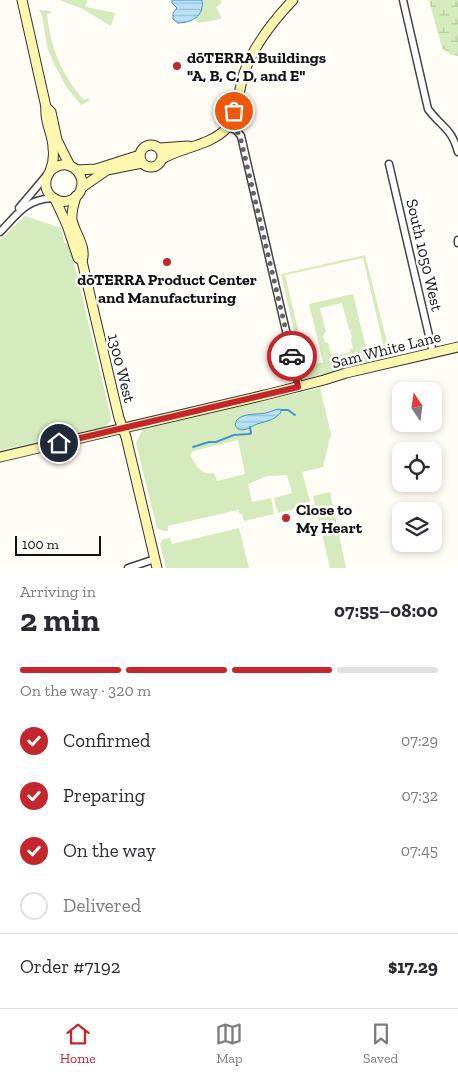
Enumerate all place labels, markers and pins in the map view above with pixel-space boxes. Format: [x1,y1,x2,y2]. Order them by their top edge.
place label: dōTERRA Buildings "A, B, C, D, and E" [187,48,326,85]
marker: dōTERRA Buildings "A, B, C, D, and E" [171,60,183,72]
pin [213,90,255,132]
marker: dōTERRA Product Center and Manufacturing [161,256,173,268]
place label: dōTERRA Product Center and Manufacturing [77,270,257,307]
pin [38,422,80,464]
place label: Close to My Heart [296,500,363,537]
marker: Close to My Heart [280,512,292,524]

